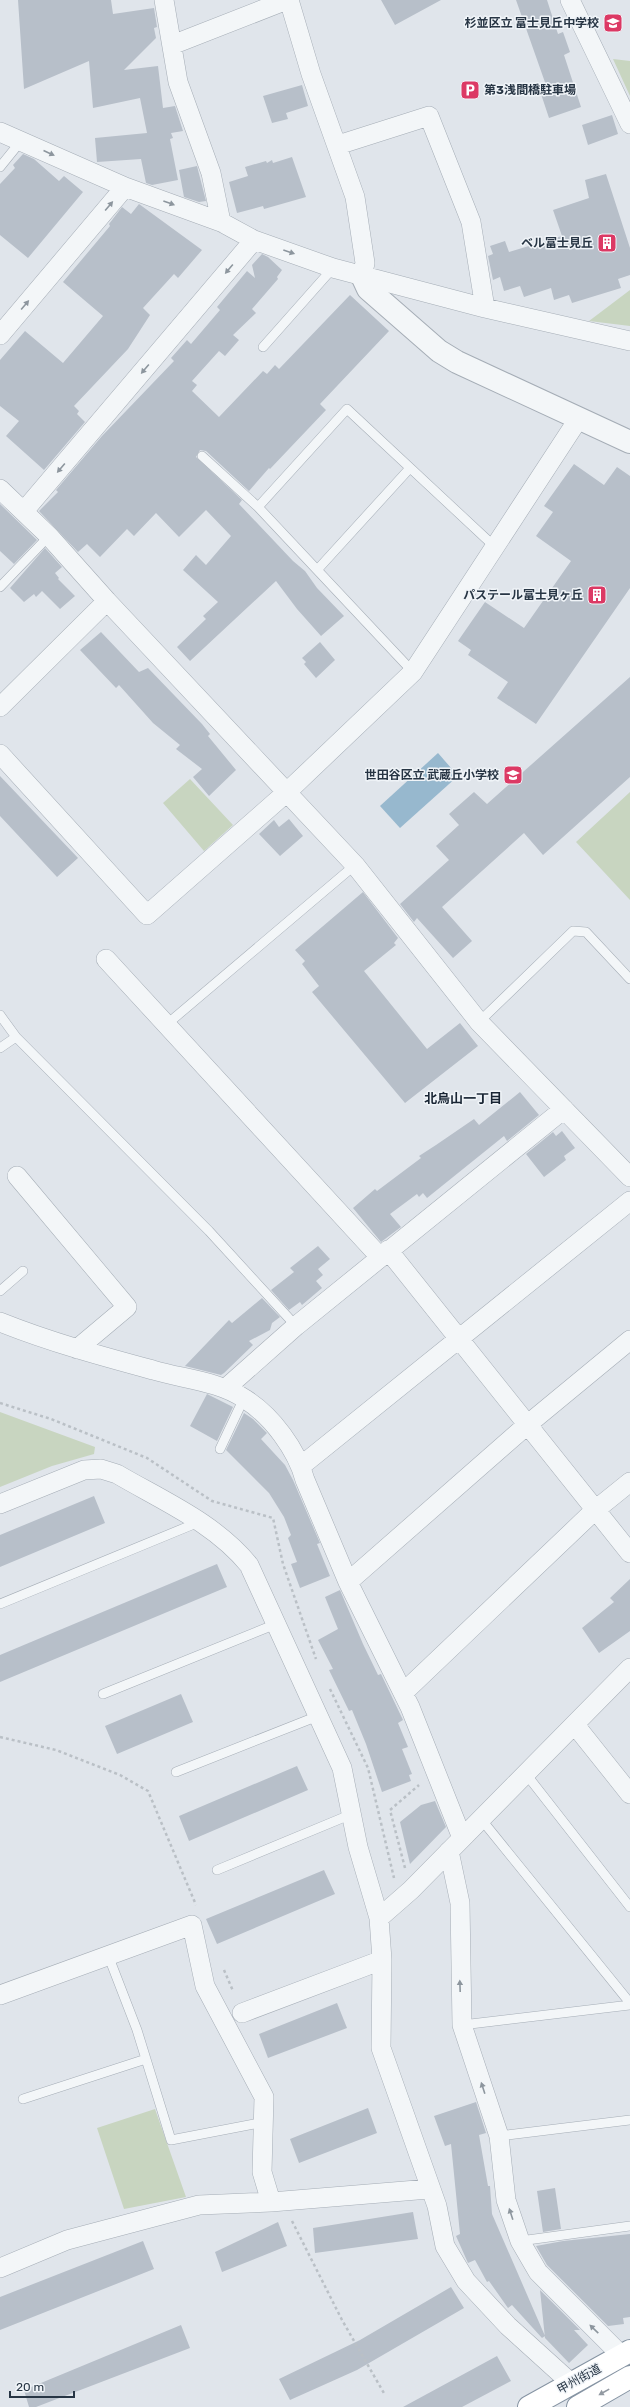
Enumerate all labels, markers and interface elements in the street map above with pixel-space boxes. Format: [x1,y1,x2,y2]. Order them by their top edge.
school or university icon: 杉並区立 富士見丘中学校 [602,12,624,34]
place label: 杉並区立 富士見丘中学校 [464,16,599,30]
parking icon: 第3浅間橋駐車場 [459,79,481,101]
place label: 第3浅間橋駐車場 [484,83,576,97]
one-way arrow [43,150,54,156]
one-way arrow [163,200,175,206]
one-way arrow [105,201,114,212]
building icon: ベル富士見丘 [596,232,618,254]
place label: ベル富士見丘 [521,236,593,250]
one-way arrow [283,249,295,255]
one-way arrow [224,264,233,275]
one-way arrow [21,300,30,311]
one-way arrow [140,363,149,374]
one-way arrow [56,463,65,473]
building icon: パステール富士見ヶ丘 [586,584,608,606]
place label: パステール富士見ヶ丘 [463,588,583,602]
school or university icon: 世田谷区立 武蔵丘小学校 [502,764,524,786]
place label: 世田谷区立 武蔵丘小学校 [364,768,499,782]
district label: 北烏山一丁目 [424,1091,502,1106]
one-way arrow [457,1979,463,1992]
one-way arrow [479,2082,485,2094]
one-way arrow [507,2208,513,2220]
one-way arrow [589,2324,599,2333]
street label: 甲州街道 [555,2361,603,2397]
scale bar [10,2373,74,2399]
text: 20 m [16,2380,44,2394]
one-way arrow [598,2389,610,2396]

